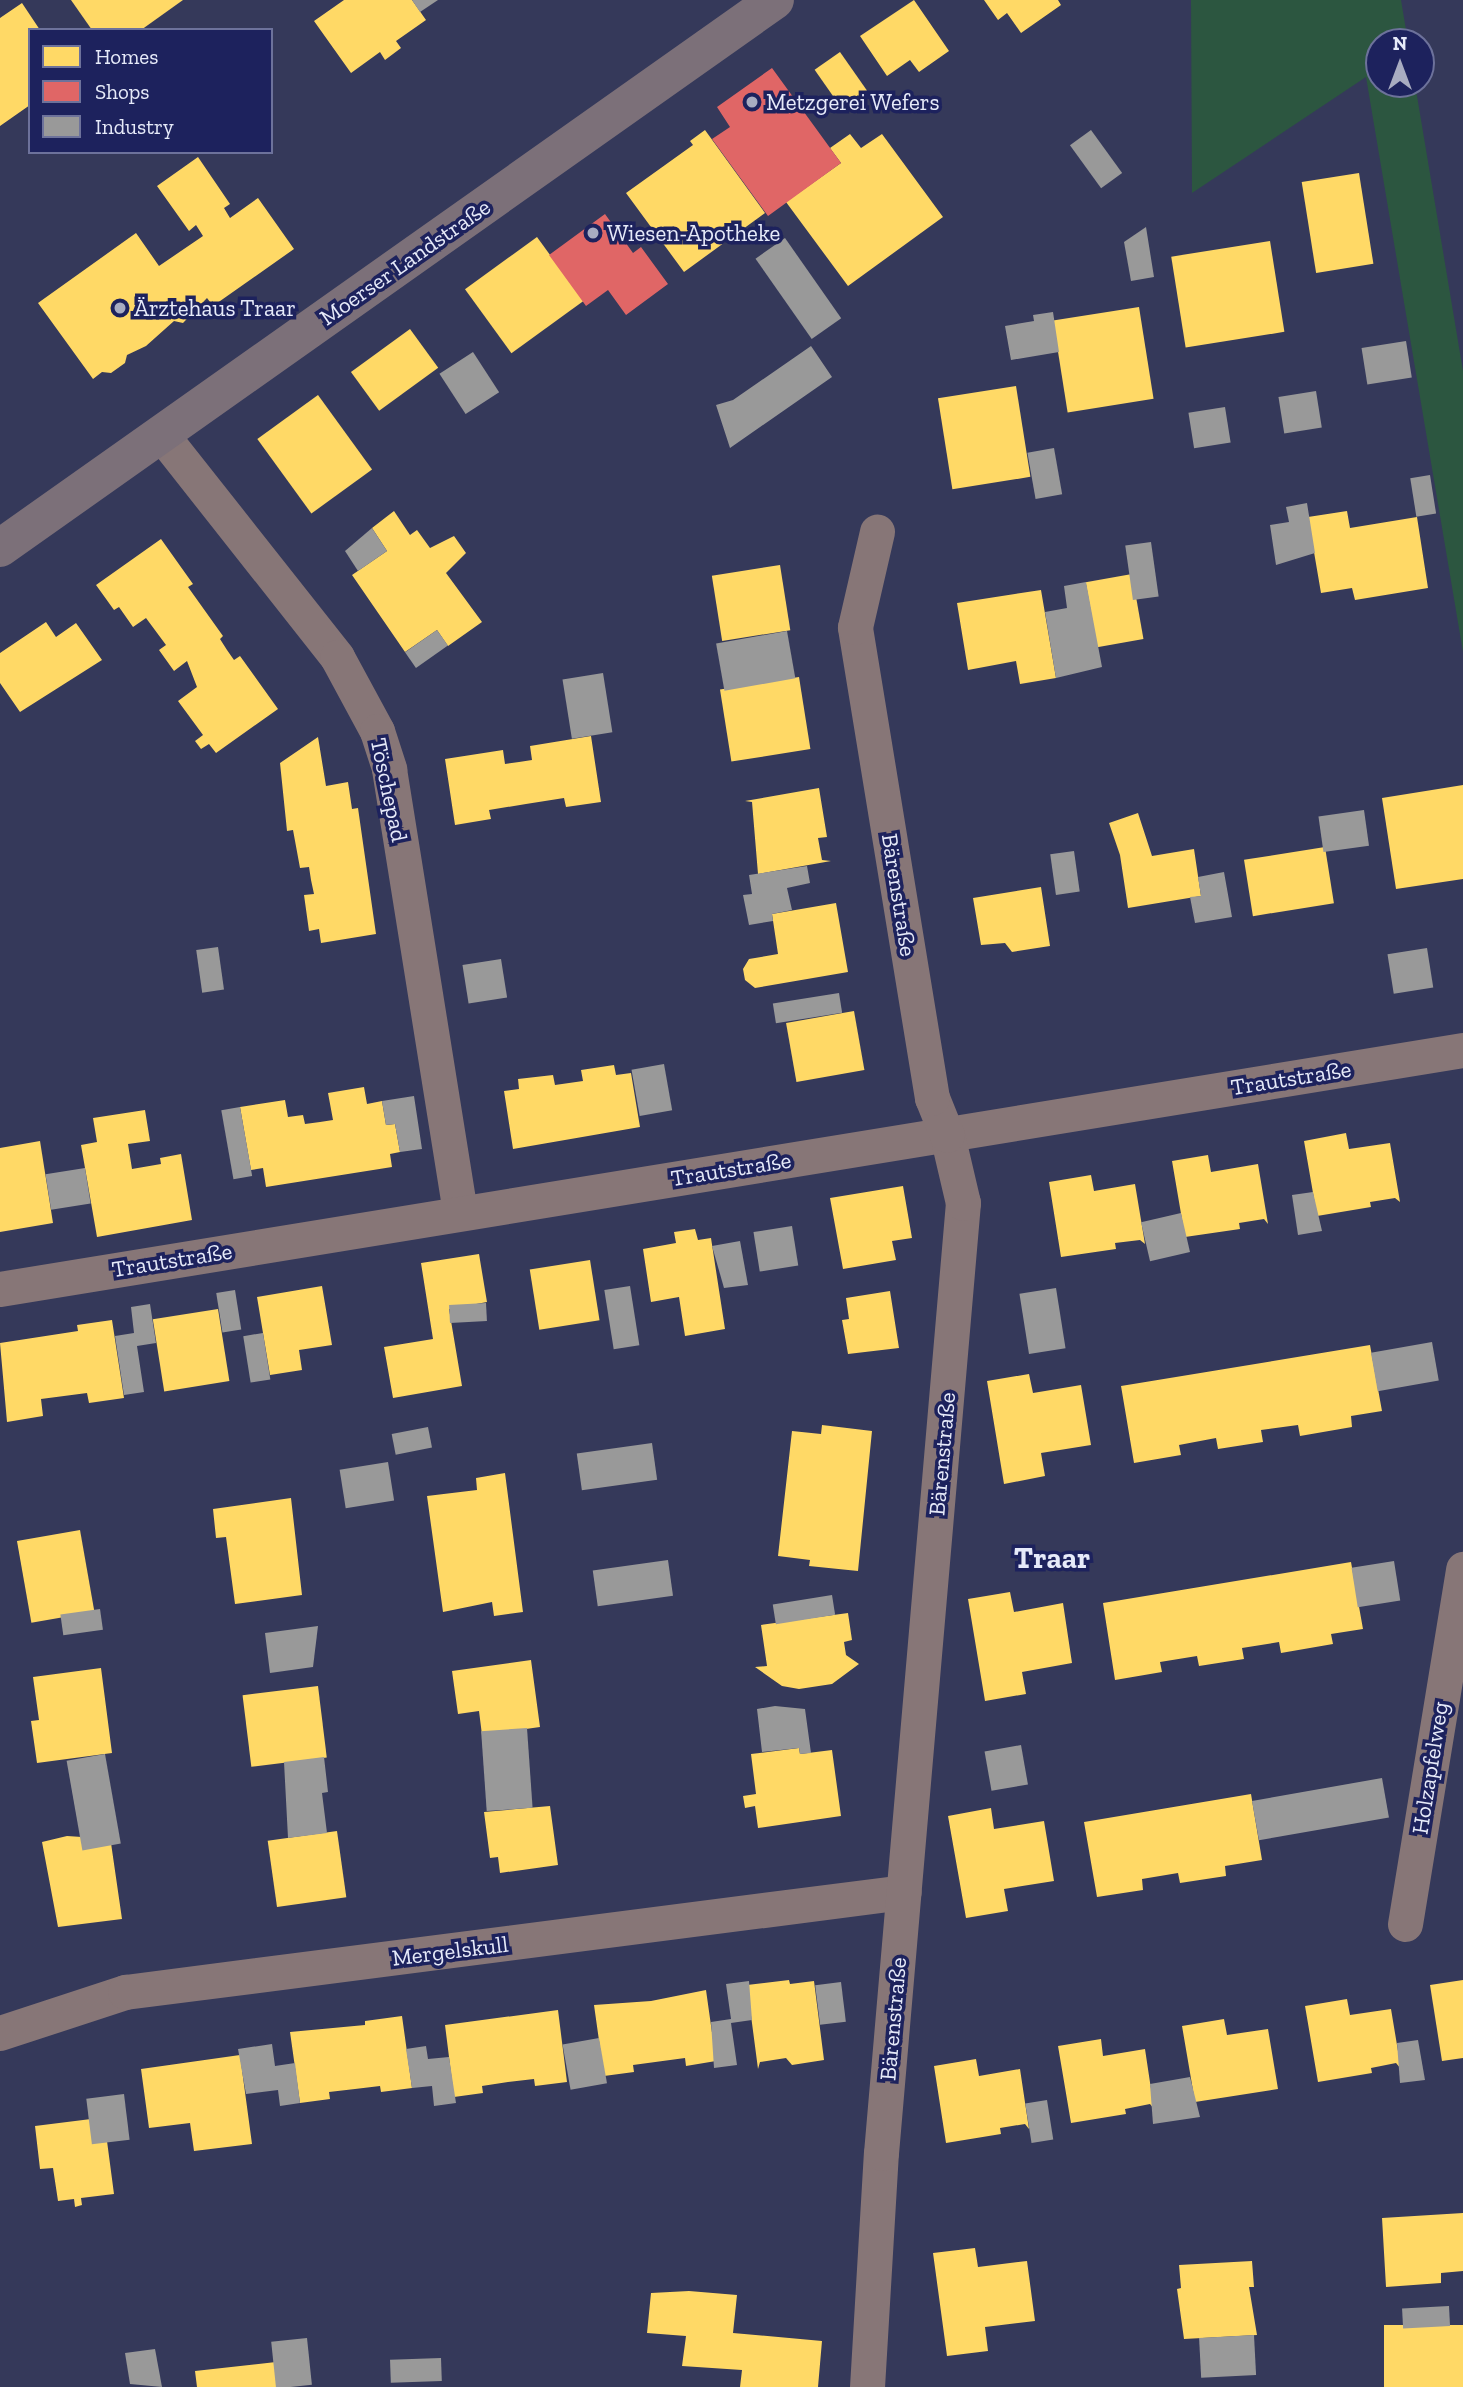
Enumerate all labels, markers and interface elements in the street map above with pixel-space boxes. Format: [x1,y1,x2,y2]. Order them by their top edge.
legend [28,28,273,154]
north arrow [1365,28,1435,98]
text: N [1393,32,1407,55]
text: Homes [95,44,158,69]
text: Shops [95,79,149,104]
place label: Metzgerei Wefers [766,88,940,116]
marker: Metzgerei Wefers [744,94,760,110]
text: Industry [95,114,174,139]
street label: Moerser Landstraße [314,193,496,331]
place label: Wiesen-Apotheke [607,219,780,247]
marker: Wiesen-Apotheke [585,225,601,241]
place label: Ärztehaus Traar [134,294,296,322]
marker: Ärztehaus Traar [112,300,128,316]
street label: Töschepad [365,736,413,844]
street label: Bärenstraße [876,832,922,958]
street label: Trautstraße [1229,1055,1353,1101]
street label: Trautstraße [669,1146,793,1192]
street label: Trautstraße [110,1237,234,1283]
street label: Bärenstraße [923,1391,961,1517]
district label: Traar [1014,1540,1090,1576]
street label: Holzapfelweg [1406,1700,1454,1836]
street label: Mergelskull [390,1930,510,1972]
street label: Bärenstraße [874,1956,912,2082]

